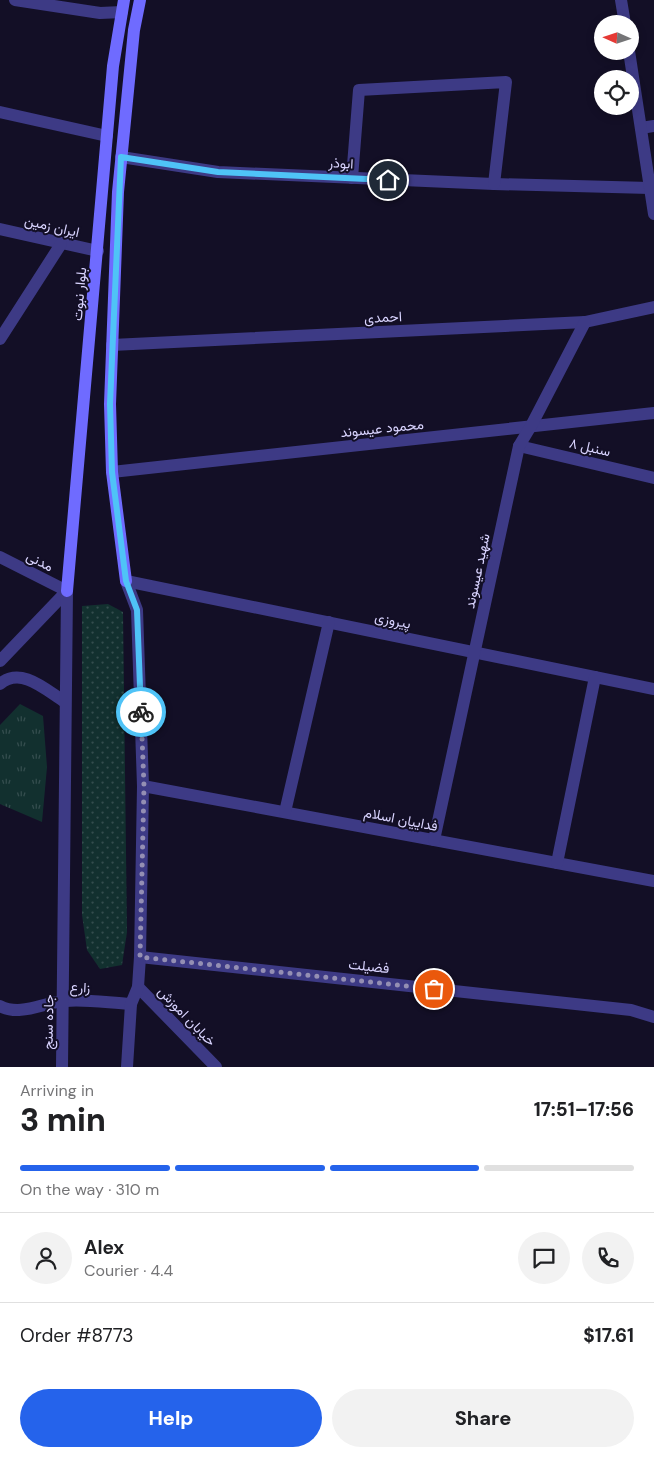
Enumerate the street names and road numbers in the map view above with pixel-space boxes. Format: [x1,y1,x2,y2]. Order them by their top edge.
street label: ابوذر [327,153,354,173]
street label: ایران زمین [23,211,81,241]
street label: بلوار نبوت [68,266,90,322]
street label: احمدی [364,307,402,327]
street label: محمود عیسوند [340,415,424,441]
street label: سنبل ۸ [568,434,612,460]
street label: شهید عیسوند [460,532,494,610]
street label: مدنی [23,547,57,575]
street label: پیروزی [373,607,413,634]
street label: فداییان اسلام [363,803,439,835]
street label: فضیلت [348,955,390,977]
street label: زارع [69,977,91,999]
street label: خیابان اموزش [154,982,220,1050]
street label: جاده سنج [39,994,59,1050]

